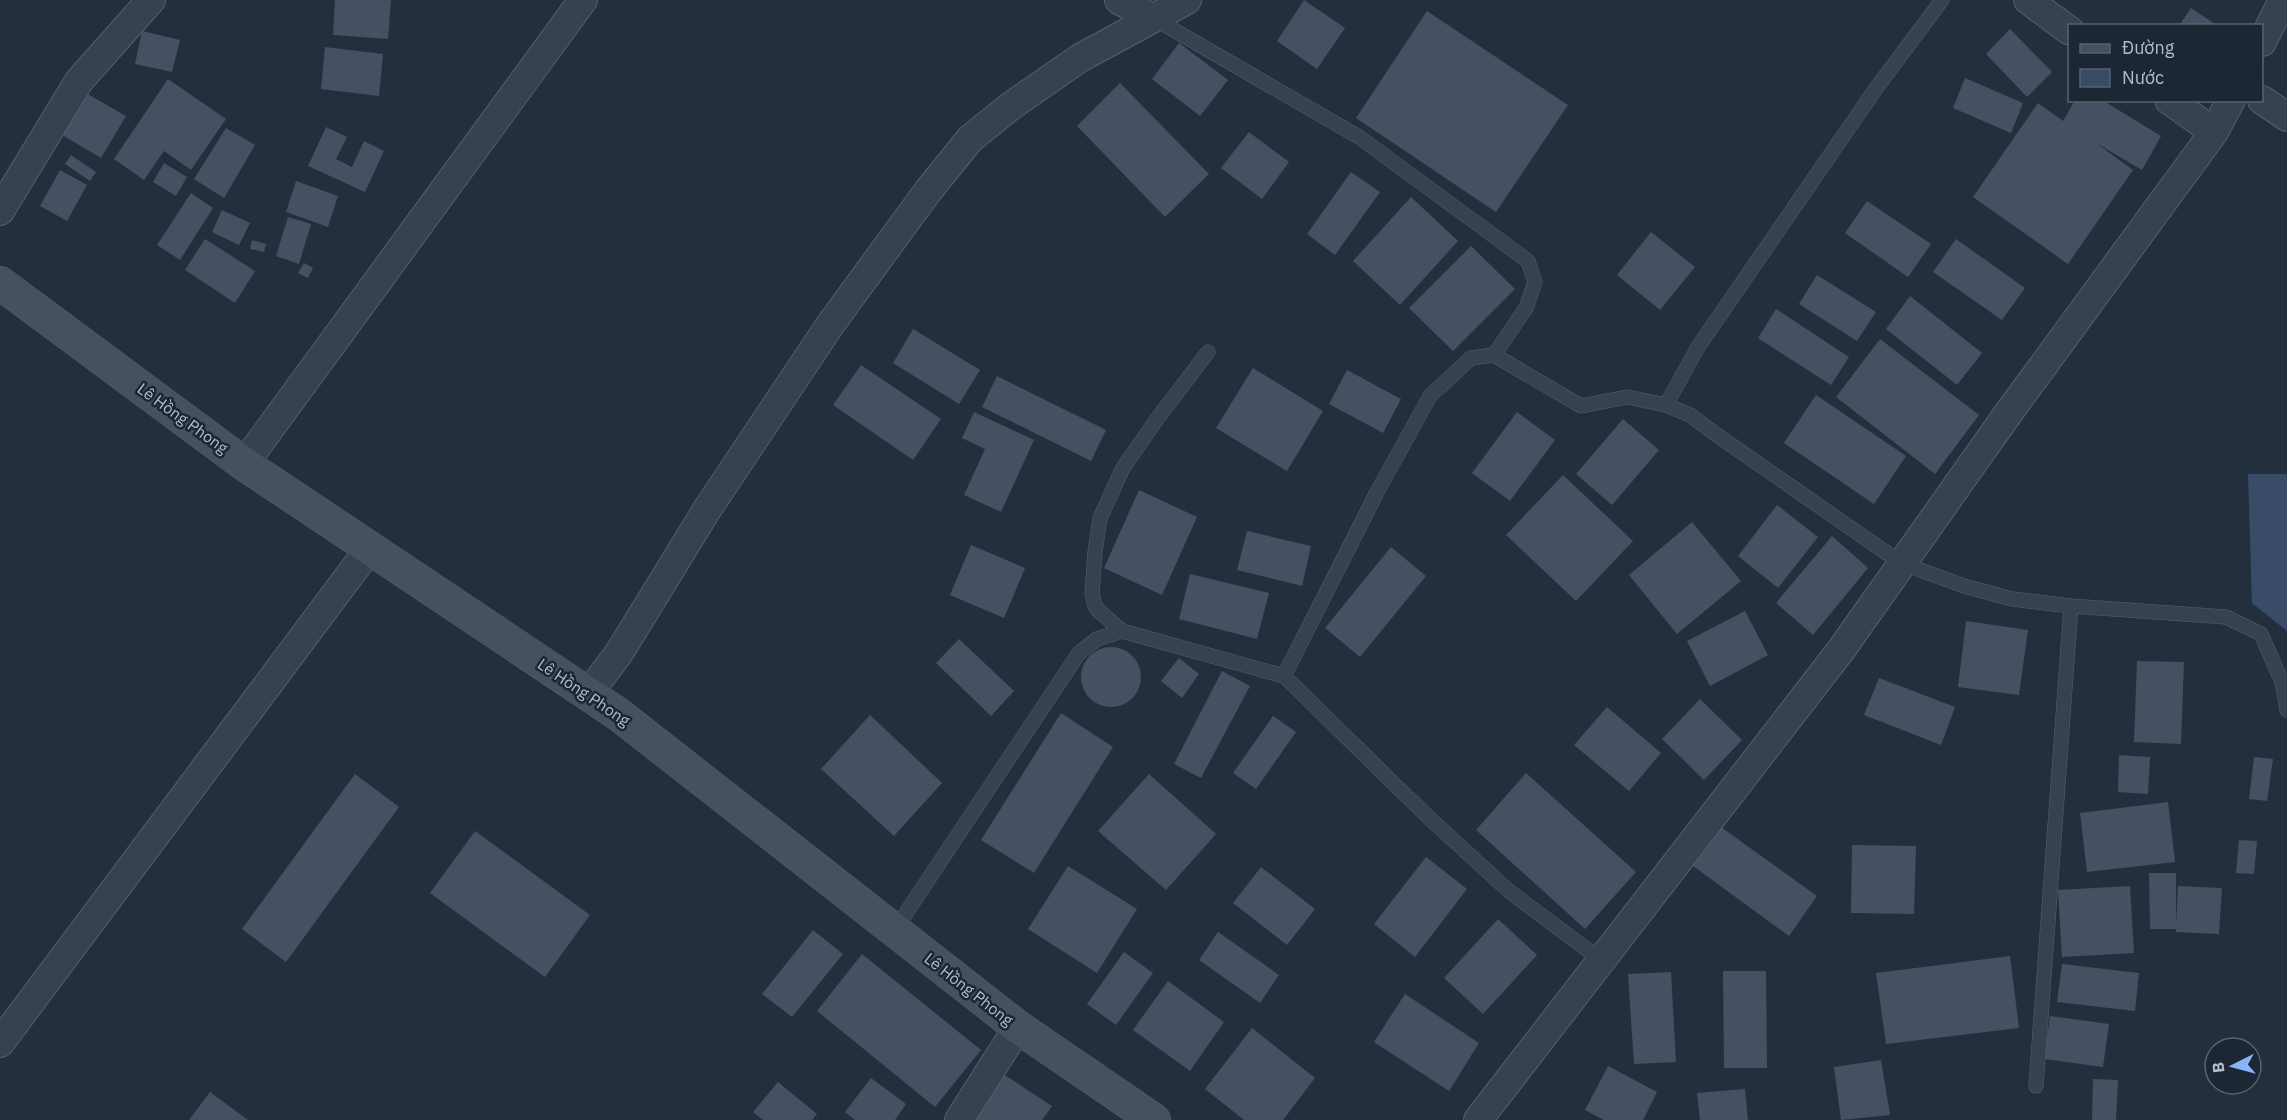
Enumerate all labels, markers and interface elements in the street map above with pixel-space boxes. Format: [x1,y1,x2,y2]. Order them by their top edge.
legend [2068,24,2263,102]
text: Đường [2122,36,2175,59]
text: Nước [2122,66,2164,89]
street label: Lê Hồng Phong [134,378,233,458]
street label: Lê Hồng Phong [534,654,635,731]
street label: Lê Hồng Phong [921,948,1018,1030]
north arrow [2203,1036,2263,1096]
text: B [2208,1061,2229,1074]

